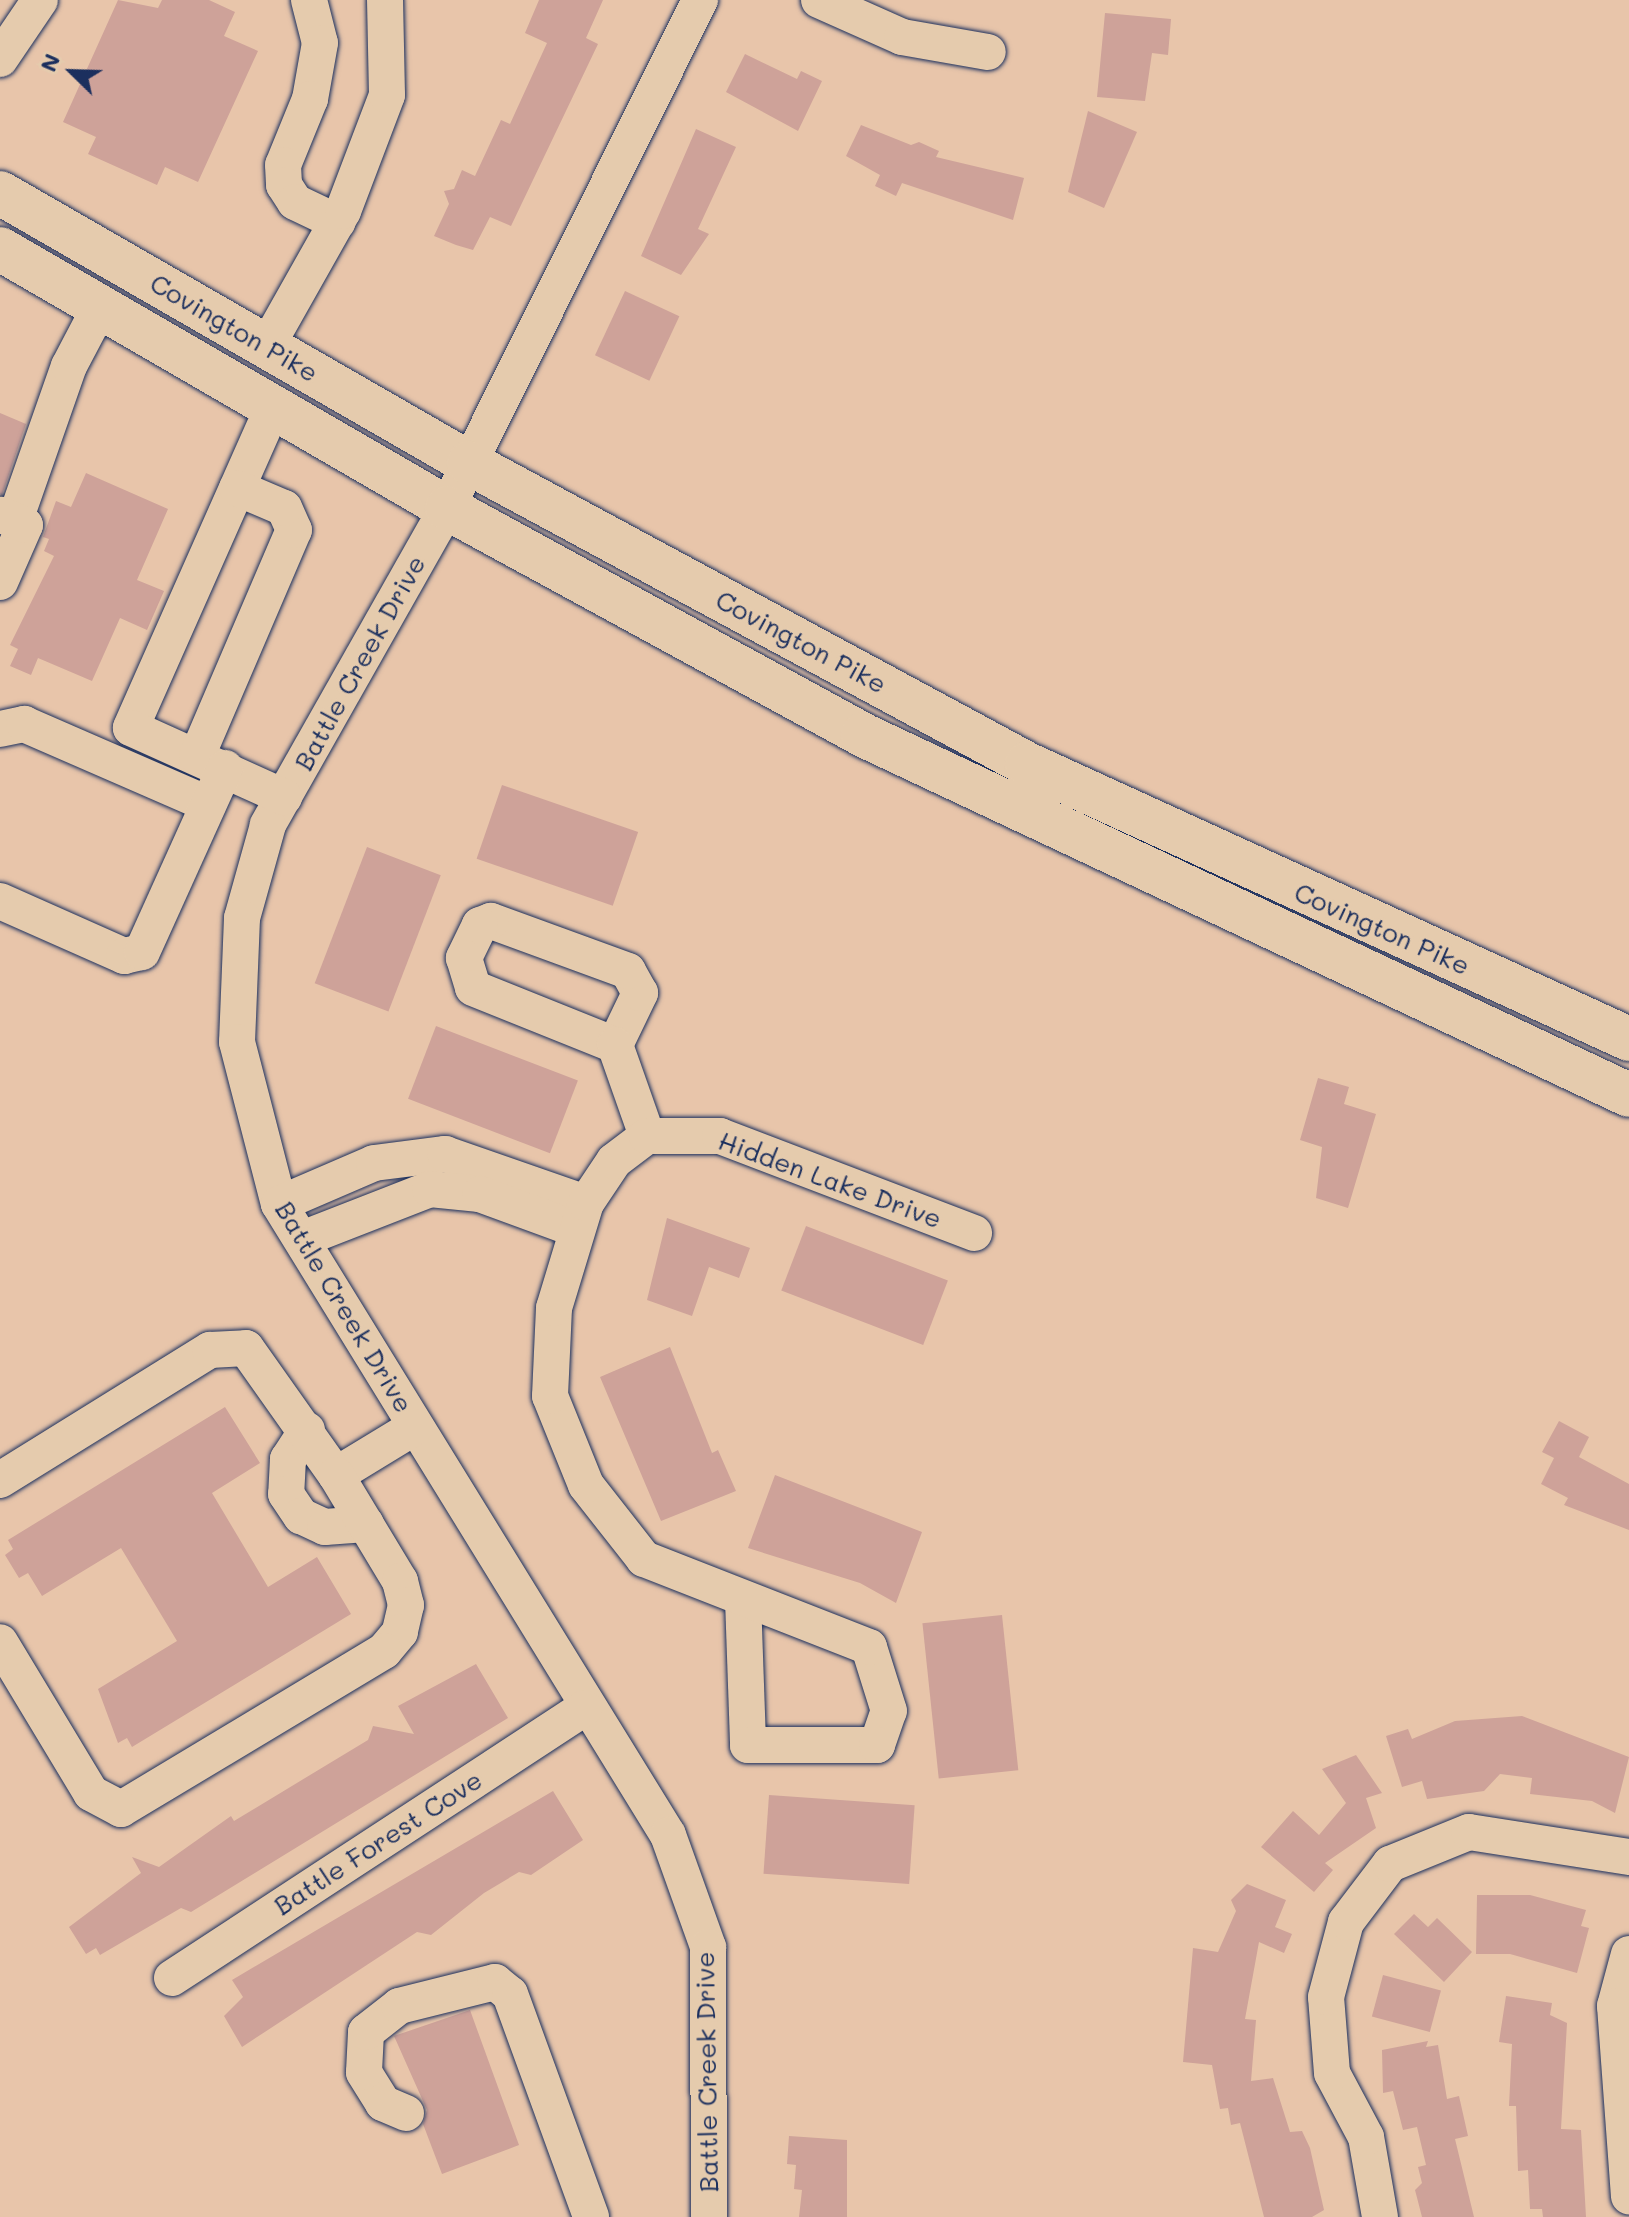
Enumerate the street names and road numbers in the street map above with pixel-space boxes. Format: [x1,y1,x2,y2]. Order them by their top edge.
street label: Covington Pike [145,267,323,389]
street label: Battle Creek Drive [288,550,432,776]
street label: Covington Pike [710,584,892,700]
street label: Covington Pike [1290,876,1474,982]
street label: Hidden Lake Drive [714,1125,946,1235]
street label: Battle Creek Drive [269,1196,419,1418]
street label: Battle Forest Cove [268,1764,488,1922]
street label: Battle Creek Drive [689,1951,725,2193]

